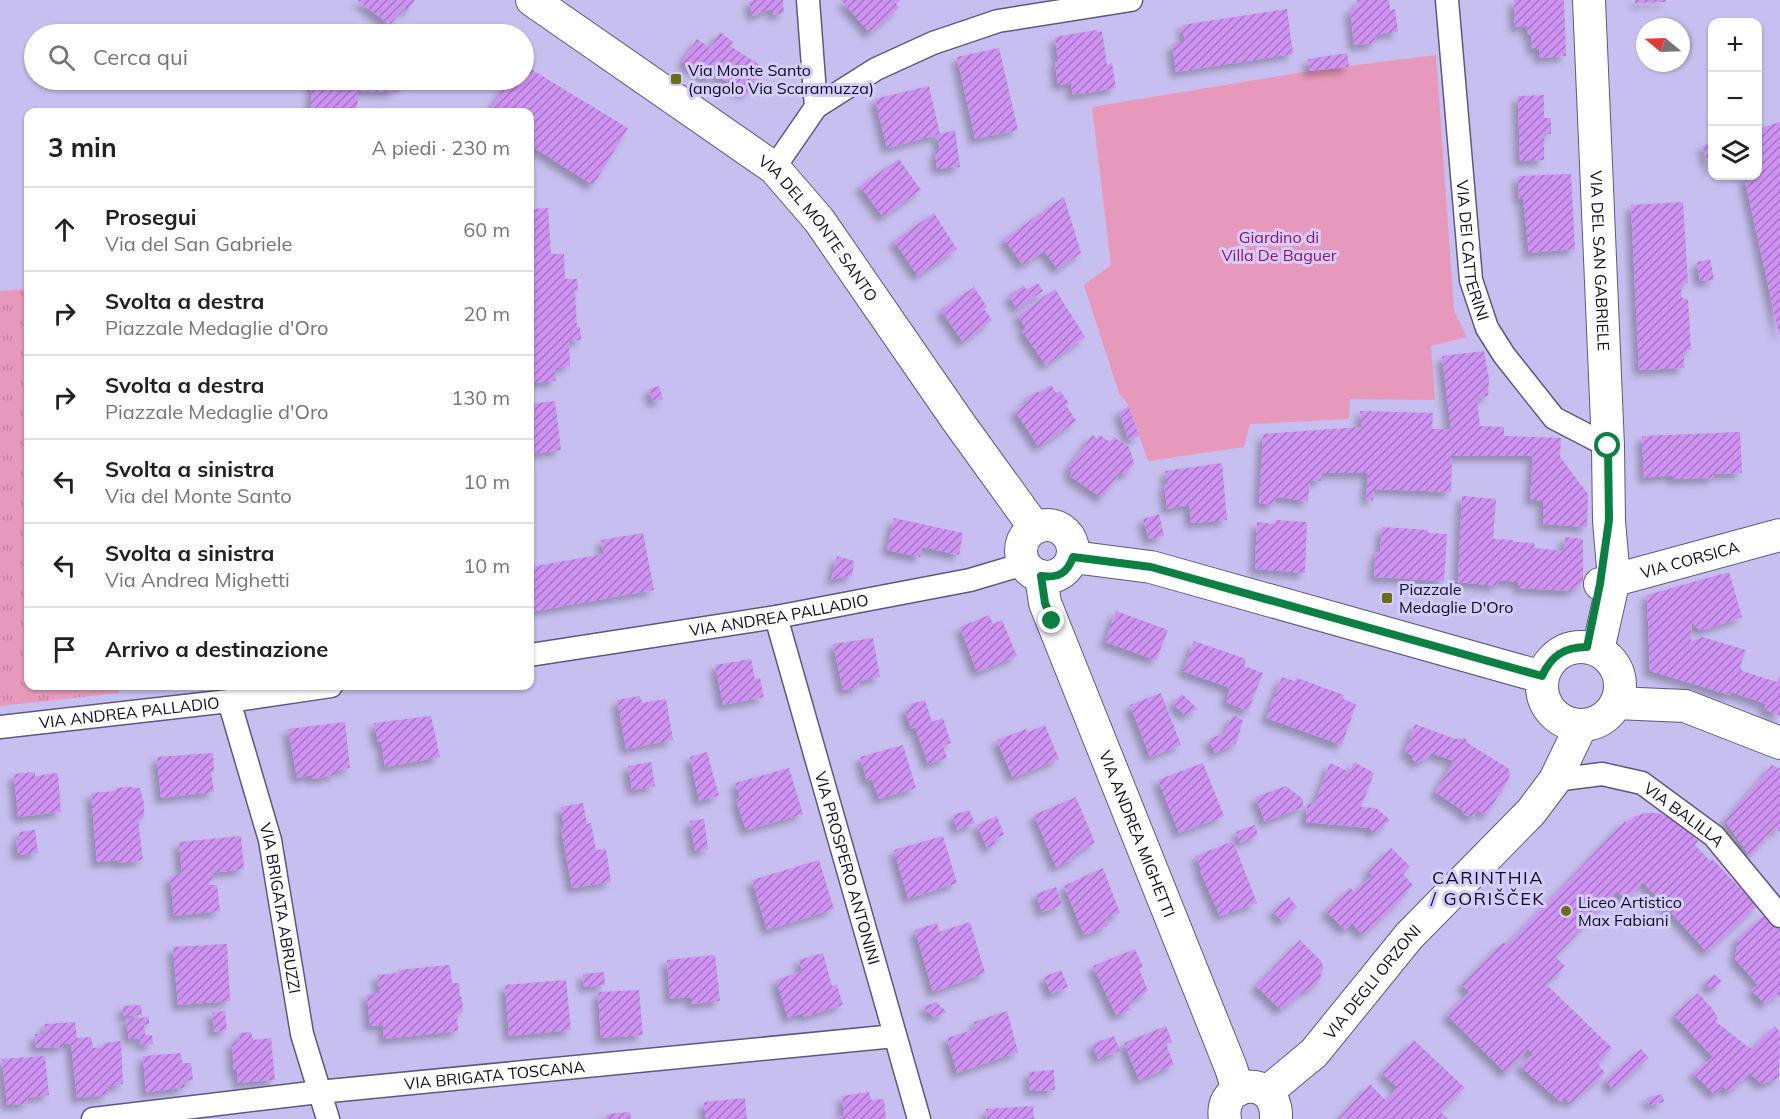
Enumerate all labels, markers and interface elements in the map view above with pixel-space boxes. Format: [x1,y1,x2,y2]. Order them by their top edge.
north arrow [1636,18,1690,72]
map controls [1708,18,1762,180]
button: + [1708,18,1762,72]
search box [24,24,534,90]
icon: search [45,41,78,74]
text: Cerca qui [93,43,188,71]
place label: Via Monte Santo (angolo Via Scaramuzza) [688,60,874,98]
marker: Via Monte Santo (angolo Via Scaramuzza) [669,72,683,86]
button: − [1708,72,1762,126]
button: layers [1708,126,1762,180]
text: 3 min [48,131,117,164]
text: A piedi · 230 m [372,135,510,160]
street label: VIA DEL MONTE SANTO [755,150,882,305]
street label: VIA DEL SAN GABRIELE [1586,170,1614,351]
street label: VIA DEI CATTERINI [1452,179,1494,323]
text: Prosegui [105,203,197,231]
icon: ahead [48,213,81,246]
text: 60 m [463,217,510,242]
park label: Giardino di Villa De Baguer [1221,227,1337,265]
text: Via del San Gabriele [105,231,292,256]
text: Svolta a destra [105,287,264,315]
icon: right [48,297,81,330]
text: 20 m [463,301,510,326]
text: Piazzale Medaglie d'Oro [105,315,328,340]
text: Svolta a destra [105,371,264,399]
icon: right [48,381,81,414]
text: 130 m [451,385,510,410]
text: Piazzale Medaglie d'Oro [105,399,328,424]
route start [1594,432,1620,458]
text: Svolta a sinistra [105,455,274,483]
icon: left [48,465,81,498]
text: 10 m [463,469,510,494]
text: Via del Monte Santo [105,483,292,508]
street label: VIA CORSICA [1638,536,1742,583]
text: Svolta a sinistra [105,539,274,567]
icon: left [48,549,81,582]
text: 10 m [463,553,510,578]
text: Via Andrea Mighetti [105,567,290,592]
place label: Piazzale Medaglie D'Oro [1399,579,1513,617]
street label: VIA ANDREA PALLADIO [688,590,870,640]
marker: Piazzale Medaglie D'Oro [1380,591,1394,605]
route end [1038,607,1064,633]
icon: arrive [48,633,81,666]
text: Arrivo a destinazione [105,635,328,663]
street label: VIA ANDREA PALLADIO [38,692,221,733]
street label: VIA ANDREA MIGHETTI [1095,748,1180,920]
street label: VIA PROSPERO ANTONINI [811,769,884,967]
street label: VIA BALILLA [1640,778,1729,851]
street label: VIA BRIGATA ABRUZZI [256,821,305,995]
district label: CARINTHIA / GORIŠČEK [1430,866,1545,910]
place label: Liceo Artistico Max Fabiani [1578,892,1682,930]
marker: Liceo Artistico Max Fabiani [1559,904,1573,918]
street label: VIA DEGLI ORZONI [1319,920,1425,1043]
street label: VIA BRIGATA TOSCANA [403,1056,586,1094]

